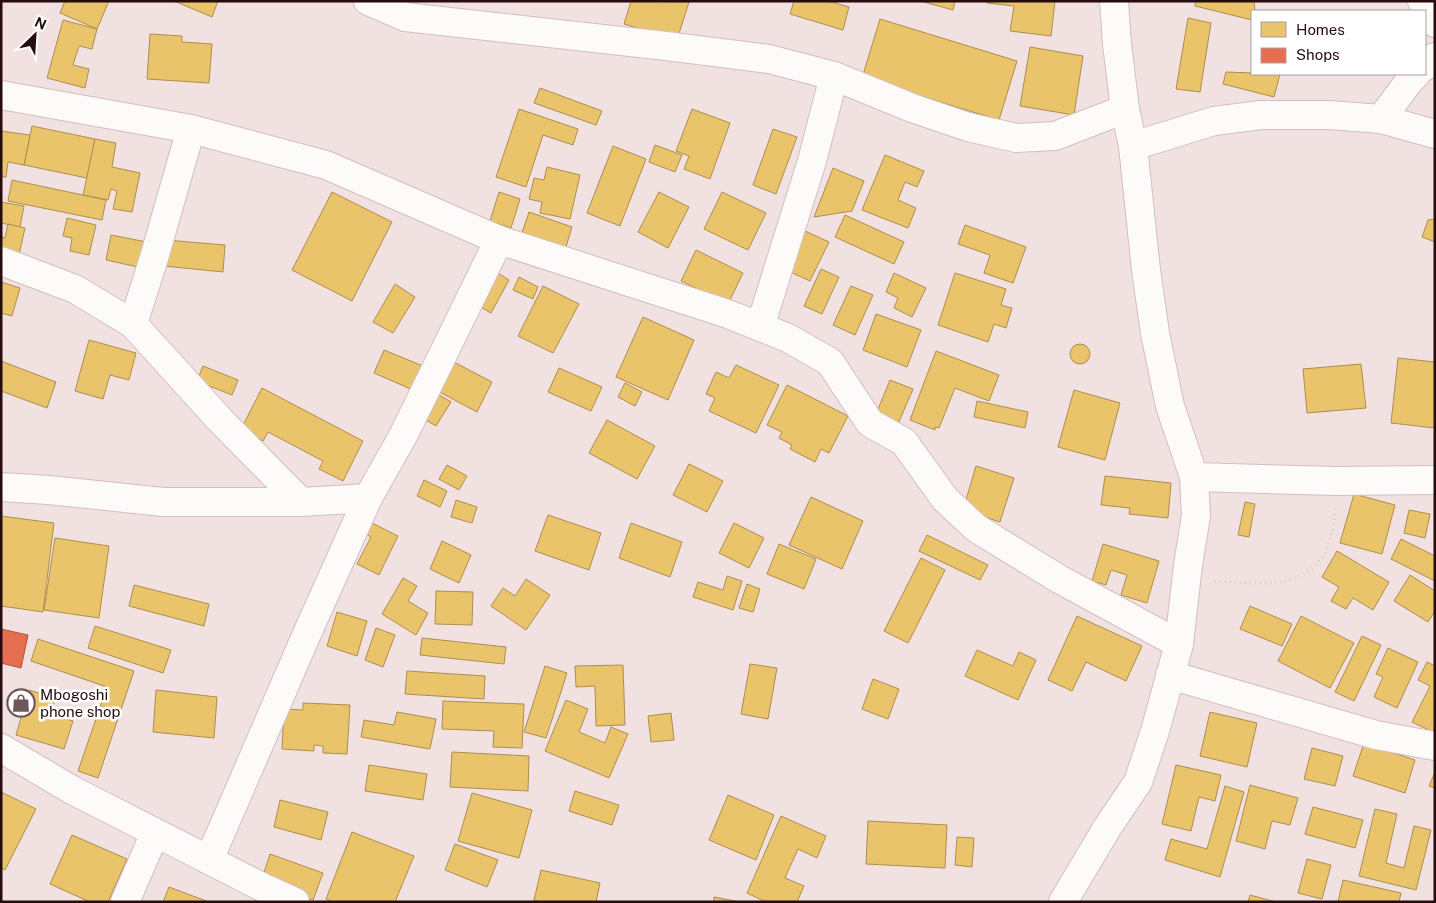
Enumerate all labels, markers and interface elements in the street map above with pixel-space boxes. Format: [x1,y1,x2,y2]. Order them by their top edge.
north arrow [10,10,60,60]
legend [1251,10,1426,75]
text: N [32,14,49,33]
text: Homes [1296,21,1345,38]
text: Shops [1296,46,1340,63]
place label: Mbogoshi phone shop [40,686,120,720]
shop icon: Mbogoshi phone shop [6,688,36,718]

